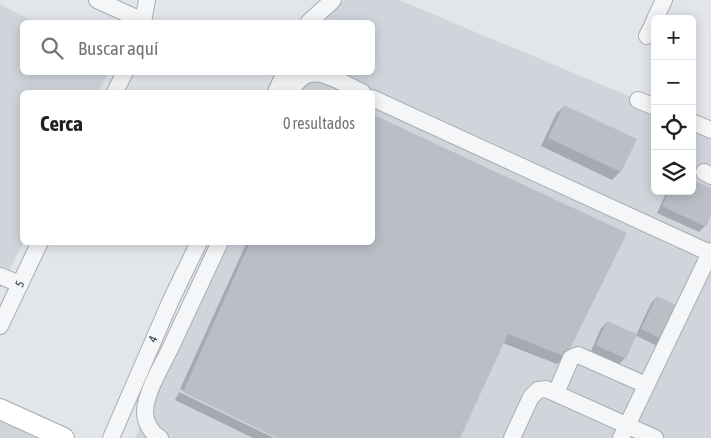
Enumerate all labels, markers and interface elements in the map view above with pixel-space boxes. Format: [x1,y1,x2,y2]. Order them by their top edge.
map controls [651,15,696,195]
button: + [651,15,696,60]
search box [20,20,375,75]
icon: search [38,34,66,62]
text: Buscar aquí [78,37,158,59]
button: − [651,60,696,105]
button: locate [651,105,696,150]
text: Cerca [40,111,83,135]
text: 0 resultados [283,114,355,132]
button: layers [651,150,696,195]
street label: 5 [12,278,28,290]
street label: 4 [145,333,161,344]

